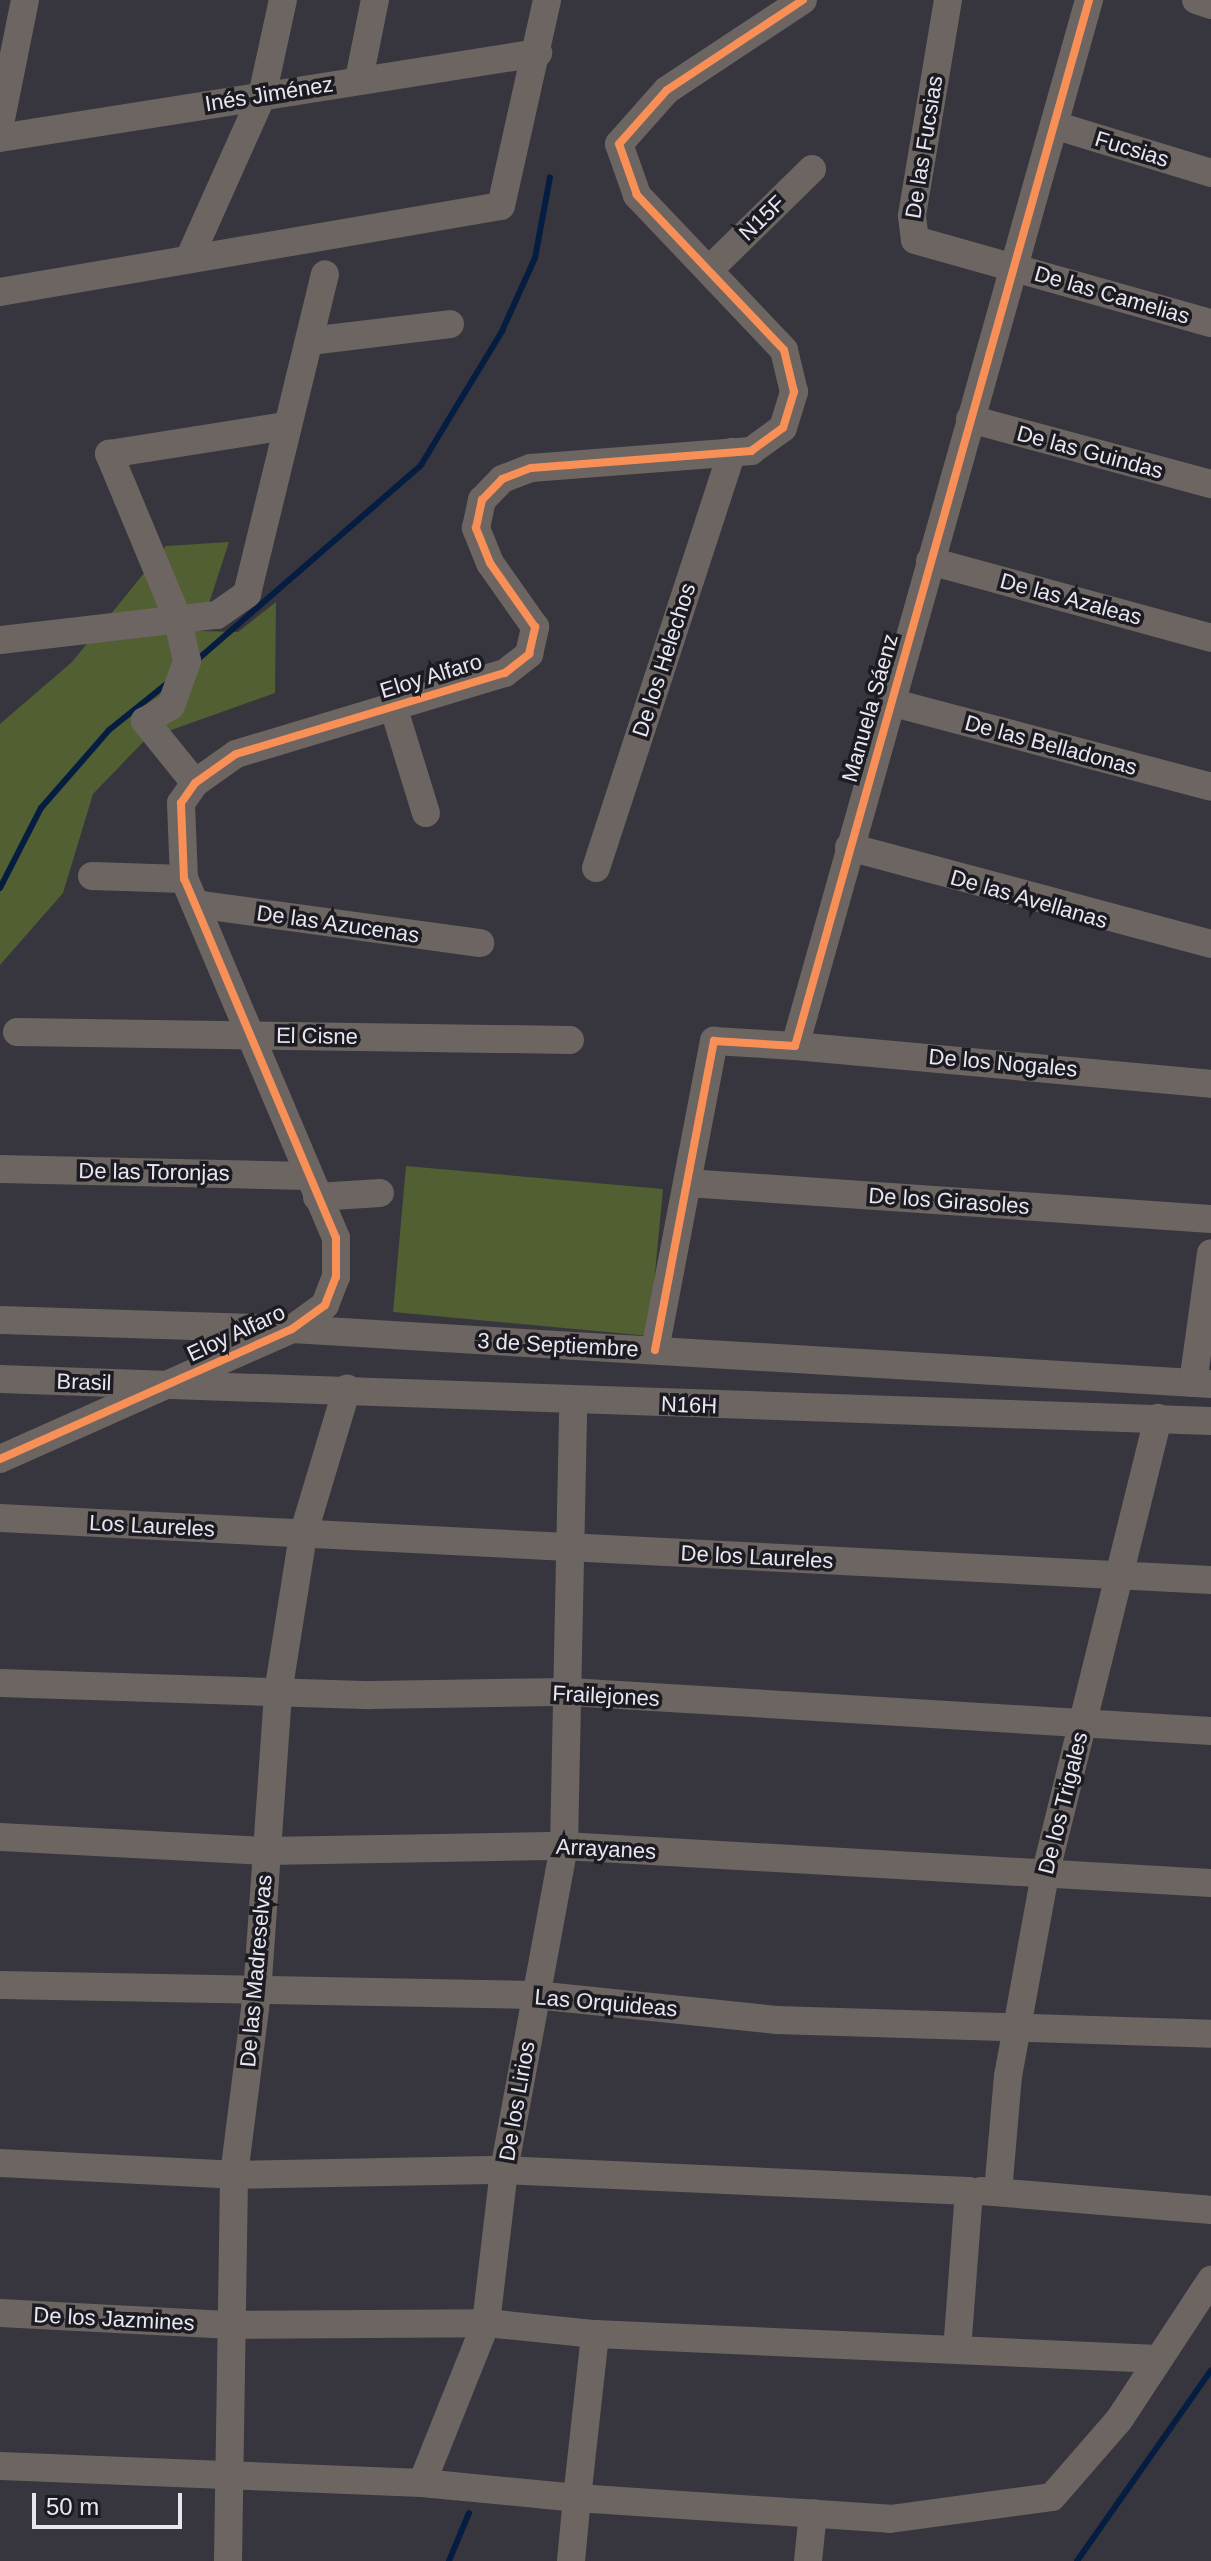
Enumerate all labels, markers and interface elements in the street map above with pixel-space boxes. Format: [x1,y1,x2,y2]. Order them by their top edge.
street label: Inés Jiménez [203,71,335,117]
street label: De las Fucsias [900,74,948,220]
street label: Fucsias [1092,125,1172,173]
street label: N15F [733,190,791,246]
street label: De las Camelias [1031,260,1193,330]
street label: De las Guindas [1014,420,1166,484]
street label: De las Azaleas [997,567,1145,631]
street label: De los Helechos [627,580,701,740]
street label: Manuela Sáenz [836,631,904,785]
street label: Eloy Alfaro [376,648,486,704]
street label: De las Belladonas [962,709,1140,781]
street label: De las Avellanas [947,864,1111,934]
street label: De las Azucenas [254,899,422,949]
street label: El Cisne [276,1022,358,1050]
street label: De los Nogales [928,1043,1078,1083]
street label: De las Toronjas [78,1157,230,1187]
street label: De los Girasoles [868,1182,1030,1220]
street label: Eloy Alfaro [182,1299,290,1367]
street label: 3 de Septiembre [477,1328,639,1362]
street label: Brasil [56,1368,112,1396]
street label: N16H [660,1391,718,1419]
street label: Los Laureles [88,1510,216,1542]
street label: De los Laureles [680,1540,834,1574]
street label: Frailejones [552,1680,660,1712]
street label: De los Trigales [1033,1729,1093,1877]
street label: Arrayanes [555,1833,657,1865]
street label: De las Madreselvas [234,1874,278,2068]
street label: Las Orquideas [534,1984,678,2022]
street label: De los Lirios [493,2039,541,2163]
street label: De los Jazmines [33,2302,195,2336]
scale bar [36,2477,186,2527]
text: 50 m [46,2493,99,2520]

